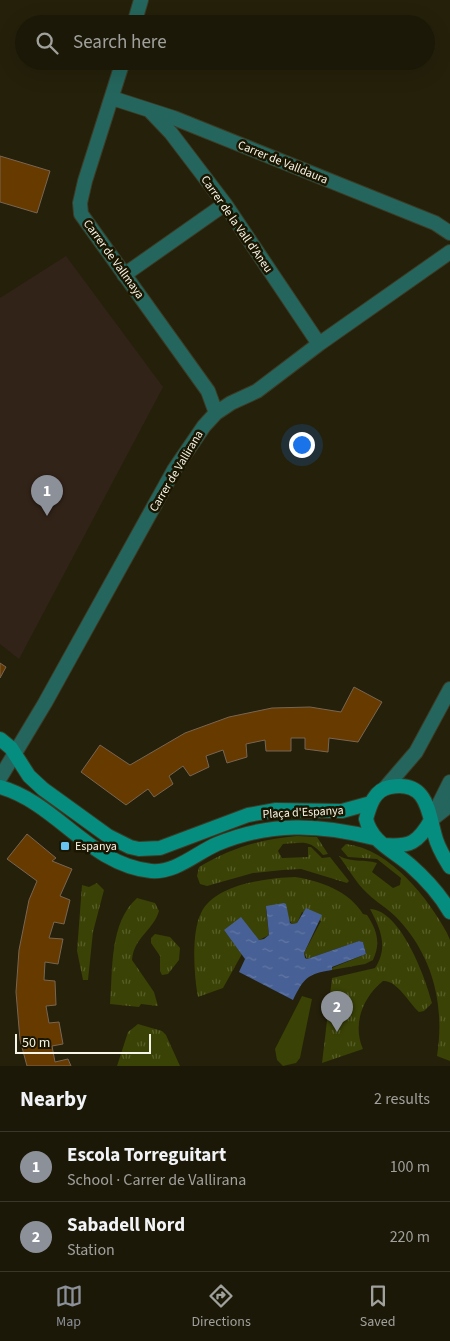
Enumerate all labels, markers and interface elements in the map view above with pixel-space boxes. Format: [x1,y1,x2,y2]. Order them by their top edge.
search box [15,15,435,70]
icon: search [33,29,61,57]
text: Search here [73,29,167,56]
street label: Carrer de Valldaura [235,137,330,188]
street label: Carrer de la Vall d'Aneu [197,172,277,276]
street label: Carrer de Vallmaya [79,216,148,302]
street label: Carrer de Vallirana [145,427,207,515]
your location [289,432,315,458]
pin: 1 [31,475,63,516]
street label: Plaça d'Espanya [262,802,344,823]
place label: Espanya [75,838,117,855]
marker: Espanya [59,840,71,852]
pin: 2 [321,991,353,1032]
scale bar [15,1031,151,1054]
text: 50 m [22,1033,50,1053]
text: Nearby [20,1084,87,1114]
text: 2 results [374,1088,430,1110]
text: Escola Torreguitart [67,1142,226,1169]
text: 1 [32,1156,40,1178]
text: 100 m [390,1156,430,1178]
text: School · Carrer de Vallirana [67,1169,246,1191]
text: Sabadell Nord [67,1212,185,1239]
text: 2 [32,1226,40,1248]
text: 220 m [390,1226,430,1248]
text: Station [67,1239,115,1261]
tab: Map [55,1282,83,1332]
tab: Directions [192,1282,251,1332]
tab: Saved [360,1282,395,1332]

